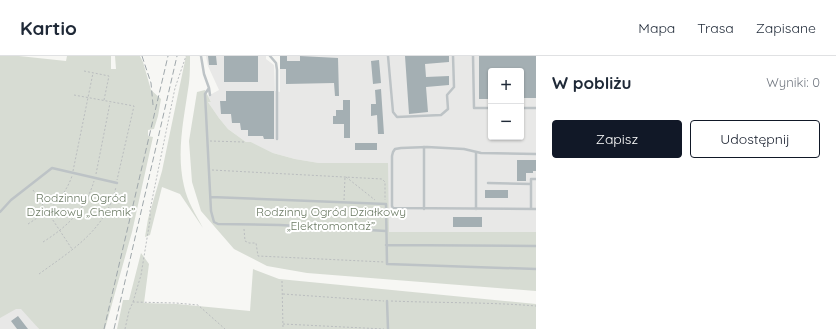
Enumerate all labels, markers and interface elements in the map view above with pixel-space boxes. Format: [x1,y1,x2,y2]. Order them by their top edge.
text: Kartio [20,16,77,40]
text: Mapa [638,19,675,37]
text: Trasa [697,19,734,37]
text: Zapisane [756,19,816,37]
map controls [488,68,524,140]
button: + [488,68,524,104]
text: W pobliżu [552,72,632,93]
text: Wyniki: 0 [766,74,820,90]
button: − [488,104,524,140]
button: Zapisz [552,120,682,158]
button: Udostępnij [690,120,820,158]
park label: Rodzinny Ogród Działkowy „Chemik” [27,190,135,219]
park label: Rodzinny Ogród Działkowy „Elektromontaż” [256,204,406,233]

